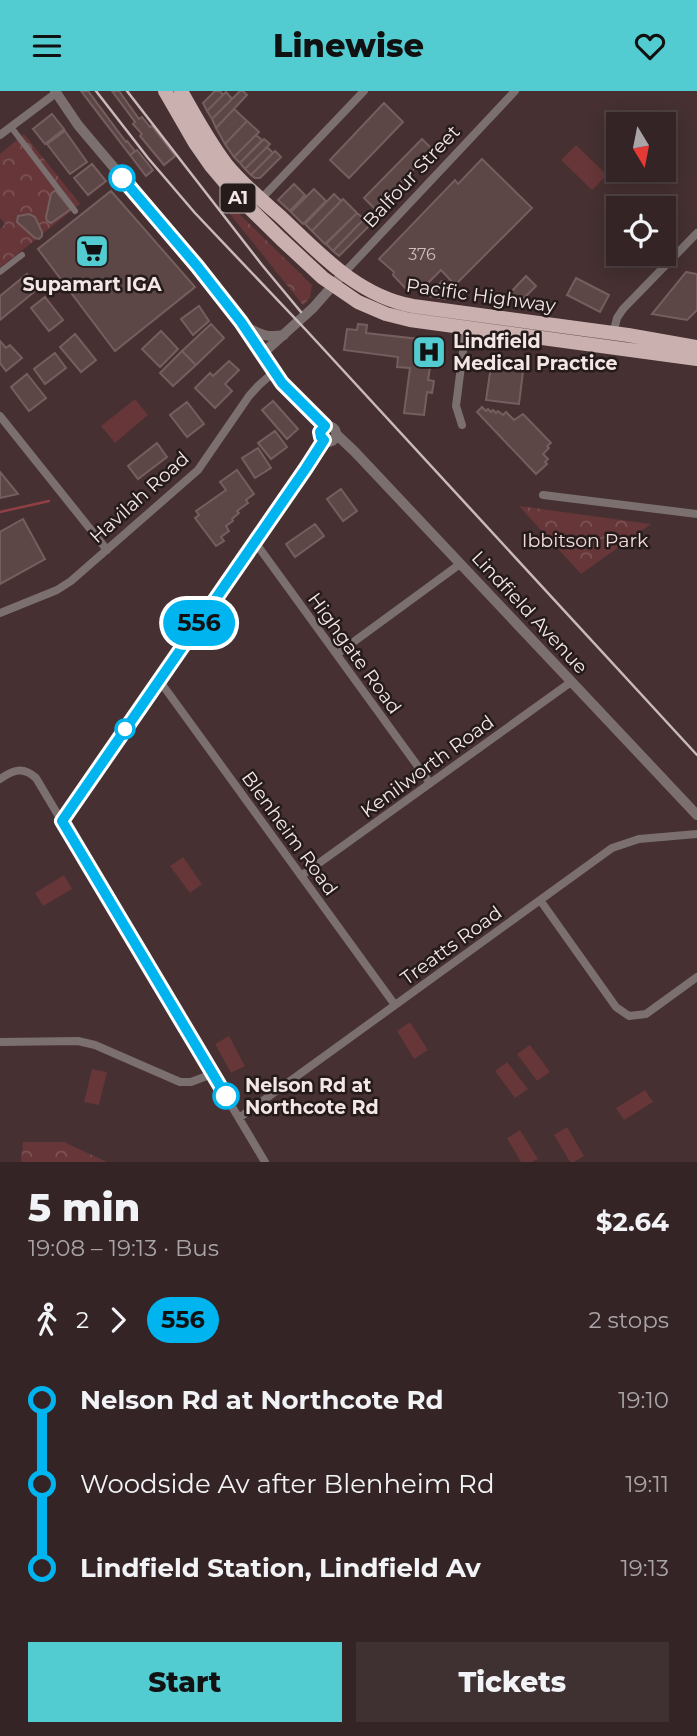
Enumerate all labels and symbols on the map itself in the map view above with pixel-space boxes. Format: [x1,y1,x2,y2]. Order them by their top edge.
north arrow [606,112,676,182]
street label: Balfour Street [358,120,465,232]
unlabelled marker [109,165,135,191]
road number: A1 [220,183,256,213]
supermarket icon: Supamart IGA [73,232,111,270]
house number: 376 [408,245,436,264]
place label: Supamart IGA [22,273,162,296]
street label: Pacific Highway [405,274,558,317]
place label: Lindfield Medical Practice [453,330,617,375]
hospital icon: Lindfield Medical Practice [410,333,448,371]
street label: Havilah Road [85,447,194,548]
park label: Ibbitson Park [522,529,649,552]
street label: Lindfield Avenue [467,546,592,679]
street label: Highgate Road [303,588,406,718]
line badge: 556 [159,600,239,646]
street label: Kenilworth Road [356,710,498,822]
unlabelled marker [115,719,135,739]
street label: Blenheim Road [237,767,342,900]
street label: Treatts Road [396,901,506,990]
place label: Nelson Rd at Northcote Rd [245,1074,379,1119]
marker: Nelson Rd at Northcote Rd [213,1083,239,1109]

